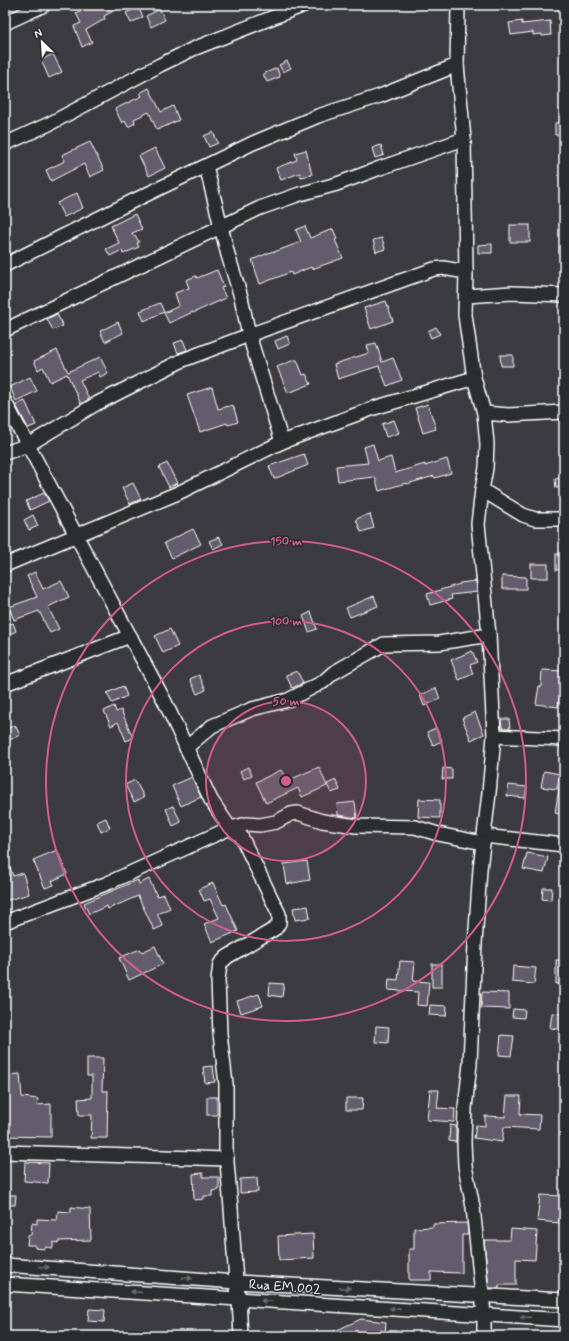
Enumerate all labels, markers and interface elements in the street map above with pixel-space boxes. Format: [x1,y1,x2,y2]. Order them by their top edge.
north arrow [22,22,62,62]
text: N [32,26,44,42]
text: 150 m [270,534,302,550]
text: 100 m [270,614,303,630]
text: 50 m [273,694,300,710]
centre of rings [279,774,293,788]
one-way arrow [38,1264,50,1271]
one-way arrow [181,1275,193,1282]
street label: Rua EM.002 [248,1275,322,1299]
one-way arrow [339,1285,351,1292]
one-way arrow [130,1289,142,1296]
one-way arrow [259,1298,272,1304]
one-way arrow [388,1306,401,1312]
one-way arrow [519,1314,531,1321]

